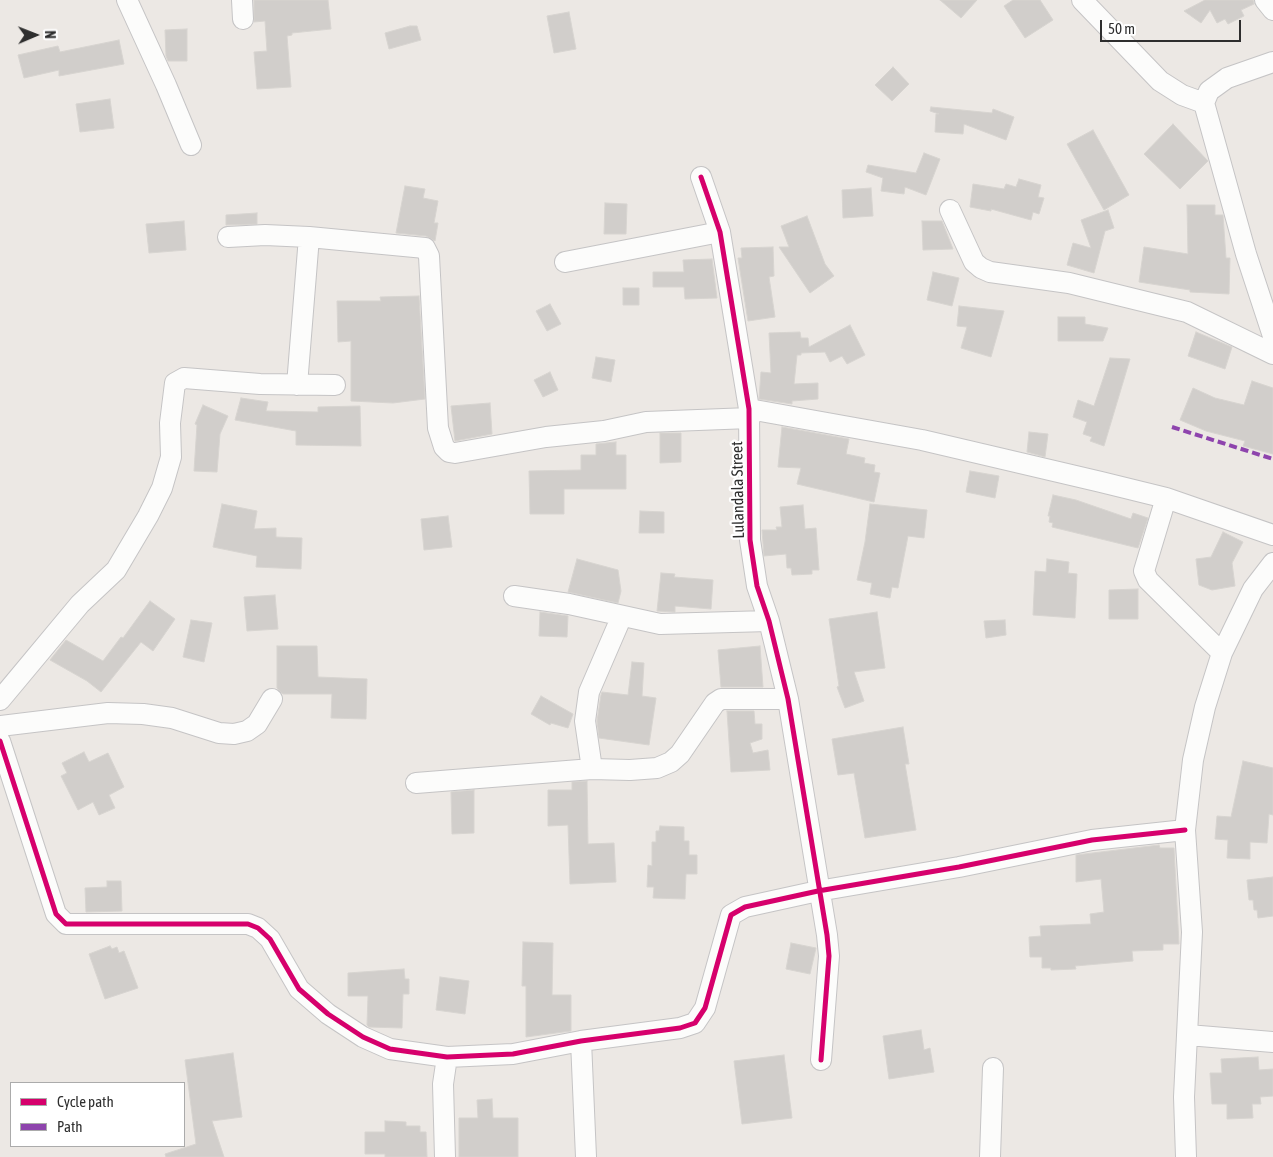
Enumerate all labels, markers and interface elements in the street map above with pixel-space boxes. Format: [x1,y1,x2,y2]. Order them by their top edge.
north arrow [10,10,60,60]
scale bar [1103,10,1244,42]
text: 50 m [1108,20,1135,37]
text: N [42,30,58,39]
street label: Lulandala Street [728,441,748,539]
legend [10,1082,185,1147]
text: Cycle path [57,1093,114,1110]
text: Path [57,1118,83,1135]

